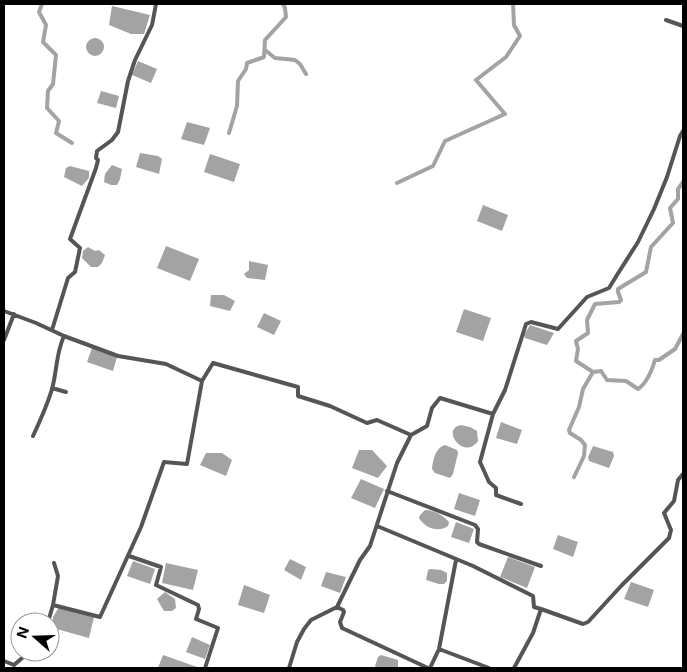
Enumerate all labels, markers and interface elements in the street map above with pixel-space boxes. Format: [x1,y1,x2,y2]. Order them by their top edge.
north arrow [10,612,60,662]
text: N [13,624,32,640]

